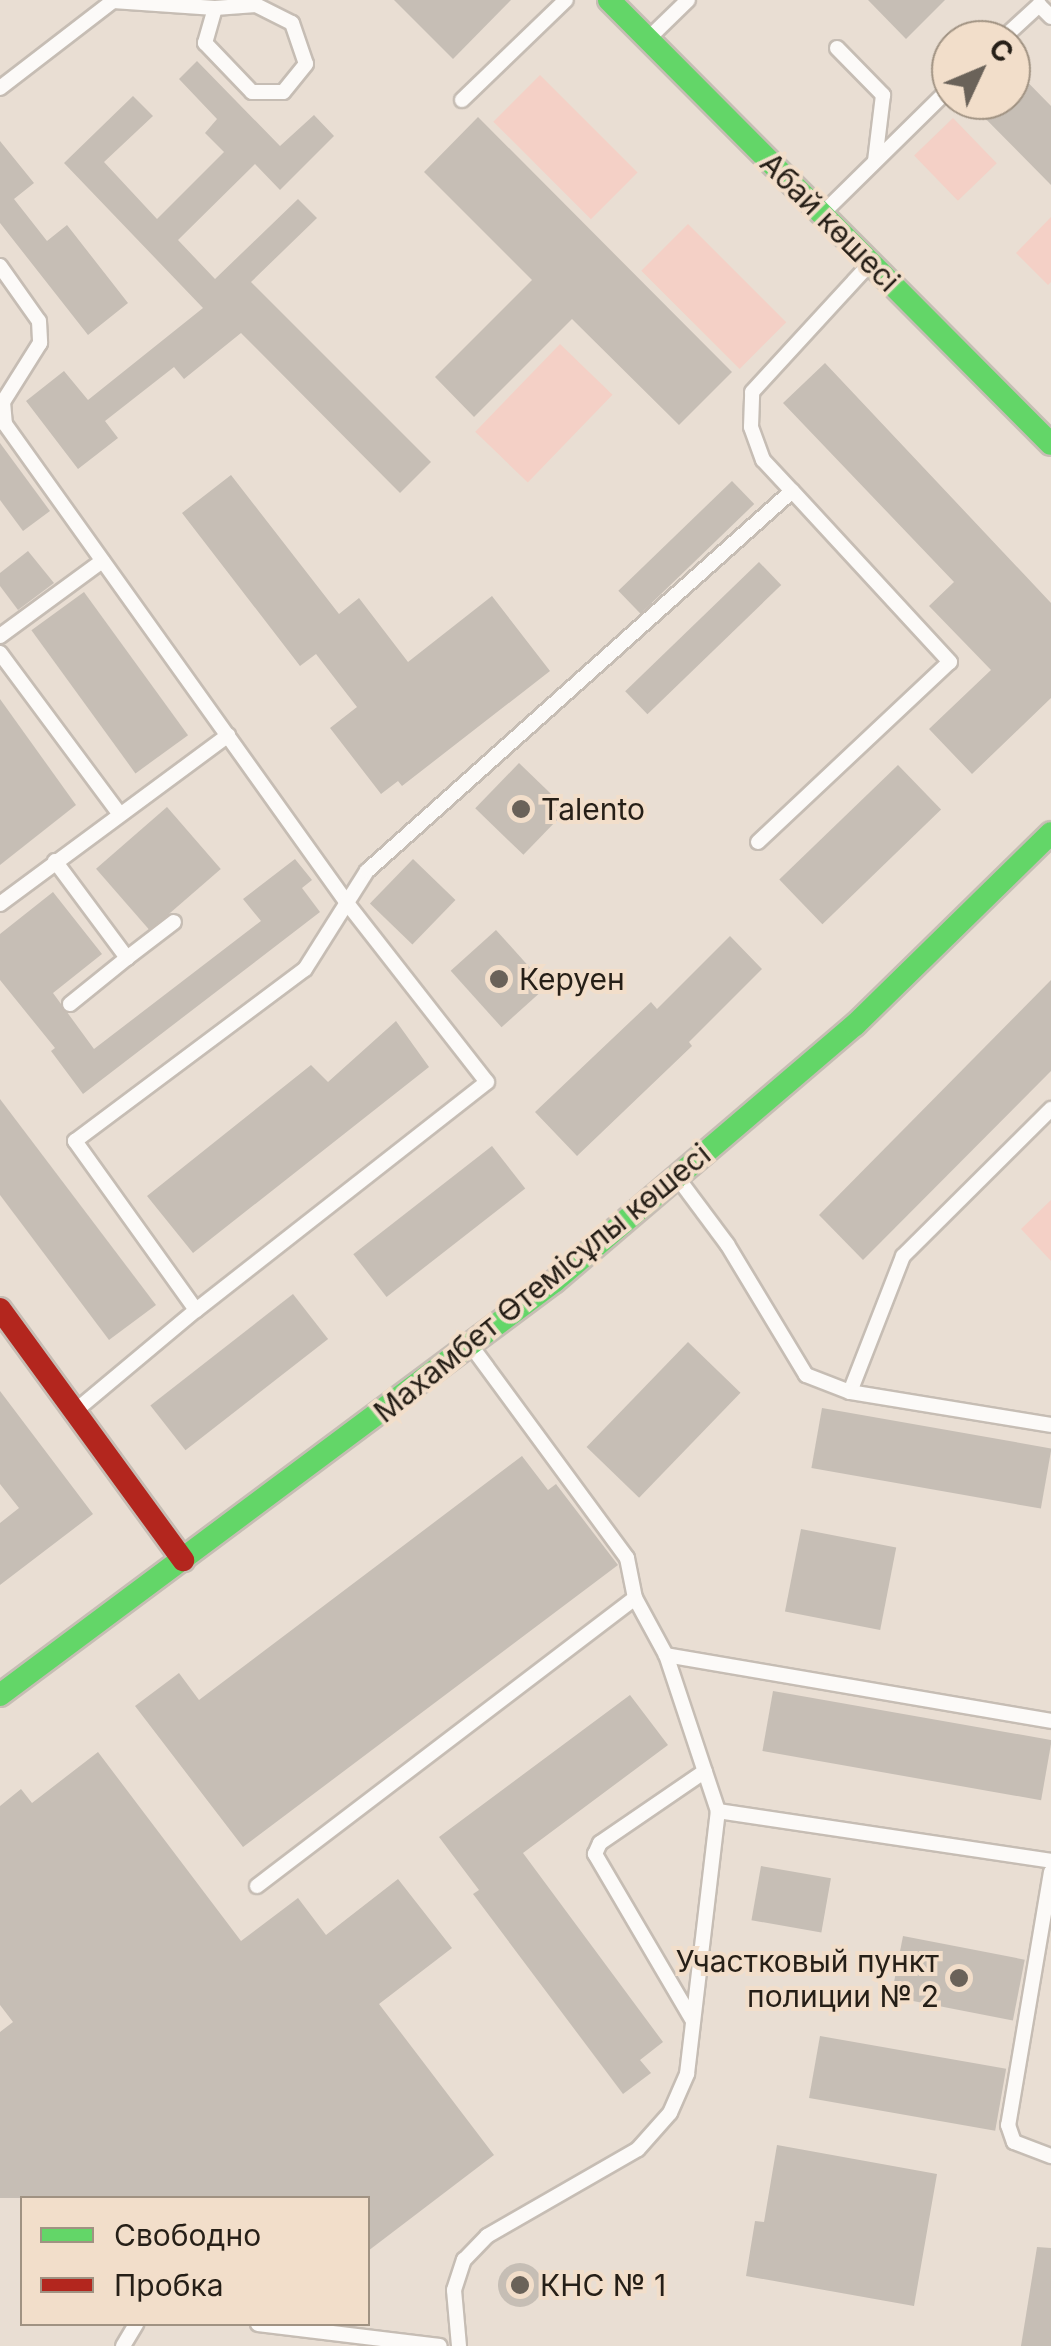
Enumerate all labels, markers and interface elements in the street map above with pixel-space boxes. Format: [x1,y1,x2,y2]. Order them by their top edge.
north arrow [931,20,1031,120]
text: С [982,31,1021,70]
street label: Абай көшесі [753,145,907,299]
place label: Talento [541,791,645,827]
marker: Talento [510,798,532,820]
place label: Керуен [519,961,625,997]
marker: Керуен [488,968,510,990]
street label: Махамбет Өтемісұлы көшесі [367,1136,717,1430]
place label: Участковый пункт полиции № 2 [676,1943,939,2014]
marker: Участковый пункт полиции № 2 [948,1967,970,1989]
legend [20,2196,370,2326]
text: Свободно [114,2217,261,2253]
text: Пробка [114,2267,224,2303]
place label: КНС № 1 [540,2267,666,2303]
marker: КНС № 1 [509,2274,531,2296]

